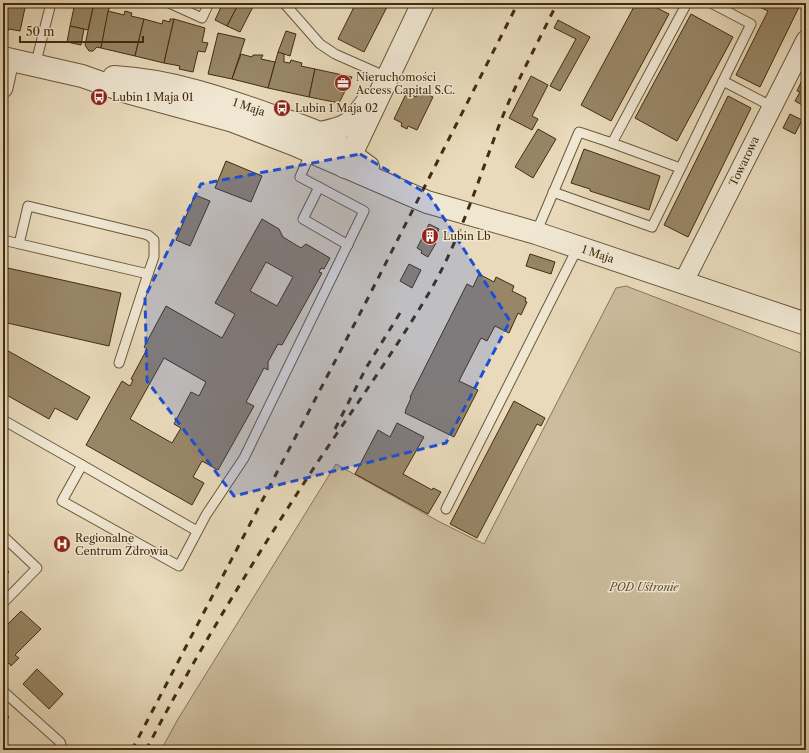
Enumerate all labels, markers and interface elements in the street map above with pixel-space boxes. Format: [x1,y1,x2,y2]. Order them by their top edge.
scale bar [20,18,143,44]
text: 50 m [26,24,55,39]
place label: Nieruchomości Access Capital S.C. [355,70,455,97]
office icon: Nieruchomości Access Capital S.C. [333,73,353,93]
bus stop icon: Lubin 1 Maja 01 [89,87,109,107]
place label: Lubin 1 Maja 01 [112,90,194,104]
street label: 1 Maja [231,95,267,119]
bus stop icon: Lubin 1 Maja 02 [272,98,292,118]
place label: Lubin 1 Maja 02 [295,101,378,115]
street label: Towarowa [726,134,762,188]
building icon: Lubin Lb [420,226,440,246]
place label: Lubin Lb [443,229,491,243]
street label: 1 Maja [580,242,616,266]
place label: Regionalne Centrum Zdrowia [75,531,169,558]
hospital icon: Regionalne Centrum Zdrowia [52,534,72,554]
park label: POD Ustronie [609,580,679,594]

